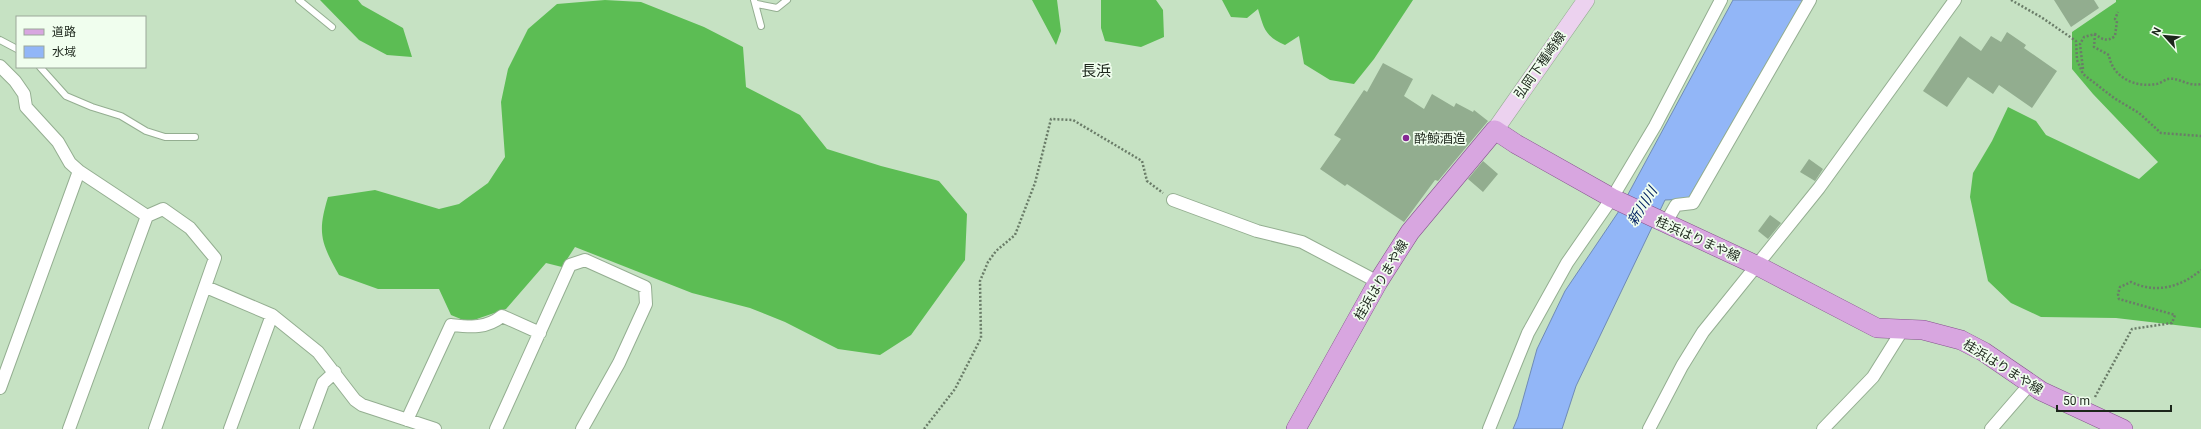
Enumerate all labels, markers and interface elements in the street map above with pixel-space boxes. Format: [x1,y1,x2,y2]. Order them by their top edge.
legend [16,16,146,68]
north arrow [2145,16,2185,56]
text: 道路 [52,25,76,39]
text: N [2149,25,2164,38]
street label: 弘岡下種崎線 [1511,29,1569,101]
text: 水域 [52,45,76,59]
district label: 長浜 [1081,62,1111,80]
place label: 酔鯨酒造 [1414,131,1466,146]
marker: 酔鯨酒造 [1401,133,1411,143]
water label: 新川川 [1624,182,1661,228]
street label: 桂浜はりまや線 [1653,214,1743,264]
street label: 桂浜はりまや線 [1351,237,1411,323]
street label: 桂浜はりまや線 [1960,337,2046,397]
scale bar [2057,387,2171,413]
text: 50 m [2063,394,2090,408]

